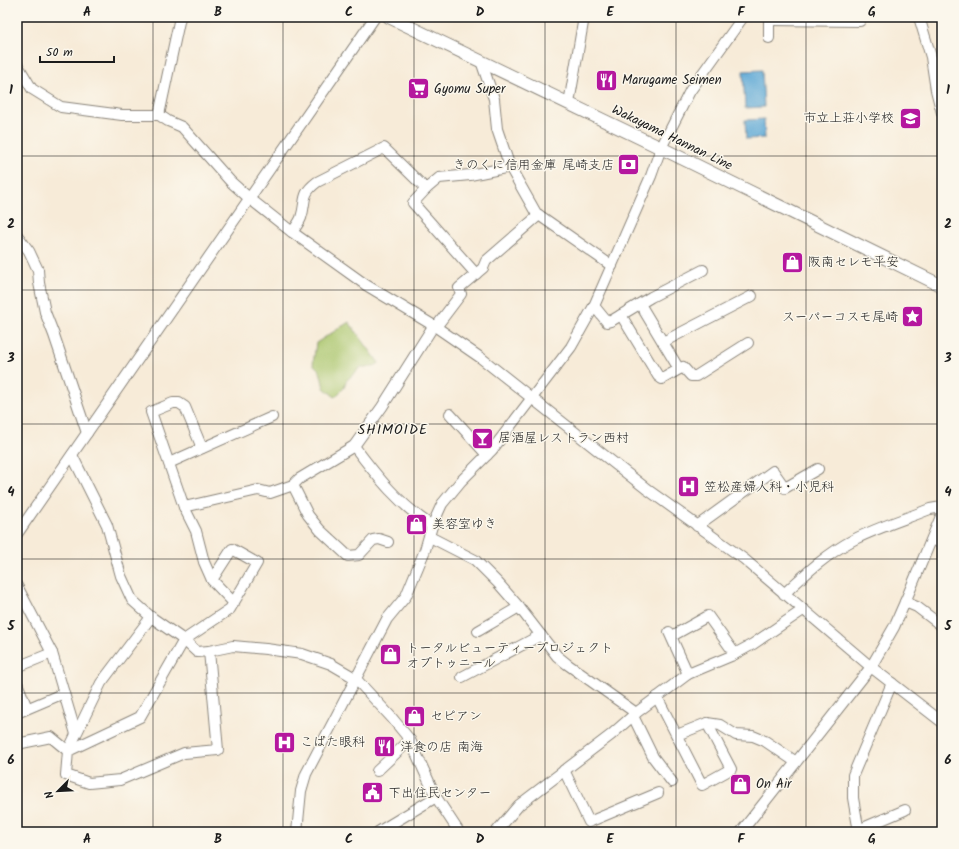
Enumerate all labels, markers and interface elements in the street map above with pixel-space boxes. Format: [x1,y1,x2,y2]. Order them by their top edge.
text: A [83,2,91,23]
text: B [214,2,222,23]
text: C [345,2,353,23]
text: D [476,2,485,23]
text: E [606,2,614,23]
text: F [737,2,745,23]
text: G [868,2,876,23]
scale bar [40,38,114,64]
text: 50 m [46,43,73,62]
restaurant icon: Marugame Seimen [594,67,620,93]
place label: Marugame Seimen [622,70,722,91]
supermarket icon: Gyomu Super [405,76,431,102]
place label: Gyomu Super [434,79,506,100]
text: 1 [9,80,13,101]
text: 1 [946,80,950,101]
street label: Wakayama Hannan Line [608,100,736,176]
school or university icon: 市立上荘小学校 [897,105,923,131]
place label: 市立上荘小学校 [803,108,894,129]
bank icon: きのくに信用金庫 尾崎支店 [616,152,642,178]
place label: きのくに信用金庫 尾崎支店 [453,155,614,176]
text: 2 [7,214,15,235]
text: 2 [944,214,952,235]
shop icon: 阪南セレモ平安 [779,249,805,275]
place label: 阪南セレモ平安 [808,252,899,273]
place icon: スーパーコスモ尾崎 [900,304,926,330]
place label: スーパーコスモ尾崎 [782,307,898,328]
text: 3 [6,348,15,369]
text: 3 [943,348,952,369]
district label: SHIMOIDE [358,419,428,441]
bar icon: 居酒屋レストラン西村 [470,425,496,451]
place label: 居酒屋レストラン西村 [498,428,629,449]
hospital icon: 笠松産婦人科・小児科 [676,474,702,500]
place label: 笠松産婦人科・小児科 [704,477,834,498]
text: 4 [7,482,15,503]
text: 4 [944,482,952,503]
shop icon: 美容室ゆき [404,511,430,537]
place label: 美容室ゆき [432,514,497,535]
text: 5 [7,616,16,637]
text: 5 [944,616,953,637]
place label: トータルビューティープロジェクト オプトゥニール [406,638,613,674]
shop icon: トータルビューティープロジェクト オプトゥニール [378,642,404,668]
shop icon: セピアン [402,703,428,729]
place label: セピアン [430,706,482,727]
hospital icon: こばた眼科 [272,729,298,755]
place label: こばた眼科 [300,732,365,753]
restaurant icon: 洋食の店 南海 [371,734,397,760]
place label: 洋食の店 南海 [400,737,483,758]
text: 6 [7,750,15,771]
text: 6 [944,750,952,771]
north arrow [38,771,78,811]
shop icon: On Air [728,771,754,797]
place label: On Air [756,774,792,795]
public building icon: 下出住民センター [359,780,385,806]
place label: 下出住民センター [388,783,491,804]
text: N [40,788,59,801]
text: A [83,829,91,849]
text: B [214,829,222,849]
text: C [345,829,353,849]
text: D [476,829,485,849]
text: E [606,829,614,849]
text: F [737,829,745,849]
text: G [868,829,876,849]

